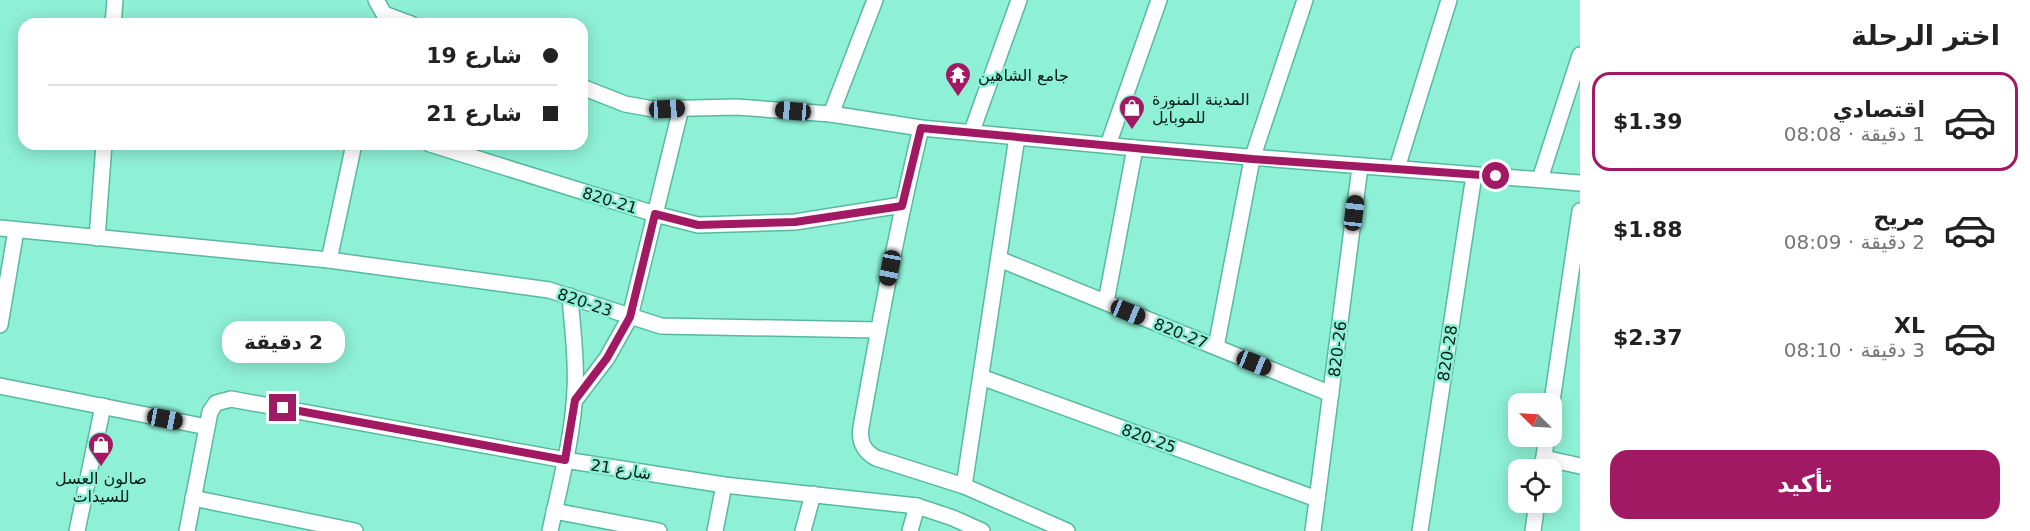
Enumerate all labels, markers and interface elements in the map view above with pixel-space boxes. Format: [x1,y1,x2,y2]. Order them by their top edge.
text: اختر الرحلة [1851,20,2000,51]
text: شارع 19 [426,43,522,68]
temple icon: جامع الشاهين [943,60,973,98]
place label: جامع الشاهين [978,66,1069,86]
place label: المدينة المنورة للموبايل [1152,90,1250,128]
shop icon: المدينة المنورة للموبايل [1117,93,1147,131]
icon: car [1943,95,1997,149]
text: اقتصادي [1833,97,1925,122]
car [649,99,685,119]
car [774,100,812,122]
text: شارع 21 [426,101,522,126]
text: $1.39 [1613,109,1683,134]
text: 1 دقيقة · 08:08 [1784,122,1925,146]
route start [1482,162,1509,189]
street label: 820-21 [580,183,640,218]
car [1343,194,1365,232]
icon: car [1943,203,1997,257]
text: مريح [1874,205,1925,230]
text: $1.88 [1613,217,1683,242]
text: 2 دقيقة · 08:09 [1784,230,1925,254]
car [878,249,902,287]
street label: 820-23 [555,284,615,321]
car [1108,297,1148,327]
icon: car [1943,311,1997,365]
text: XL [1894,313,1925,338]
street label: 820-27 [1151,314,1211,353]
street label: 820-26 [1325,320,1350,378]
callout: 2 دقيقة [222,321,344,363]
street label: 820-28 [1434,324,1461,383]
text: $2.37 [1613,325,1683,350]
text: 2 دقيقة [244,330,323,354]
text: 3 دقيقة · 08:10 [1784,338,1925,362]
car [1234,348,1274,378]
north arrow [1508,393,1562,447]
map controls [1508,393,1562,513]
route end [269,394,296,421]
car [146,407,184,431]
street label: 820-25 [1119,420,1179,457]
shop icon: صالون العسل للسيدات [86,430,116,468]
button: تأكيد [1610,450,2000,519]
street label: شارع 21 [589,455,653,485]
button: locate [1508,459,1562,513]
place label: صالون العسل للسيدات [55,469,147,506]

